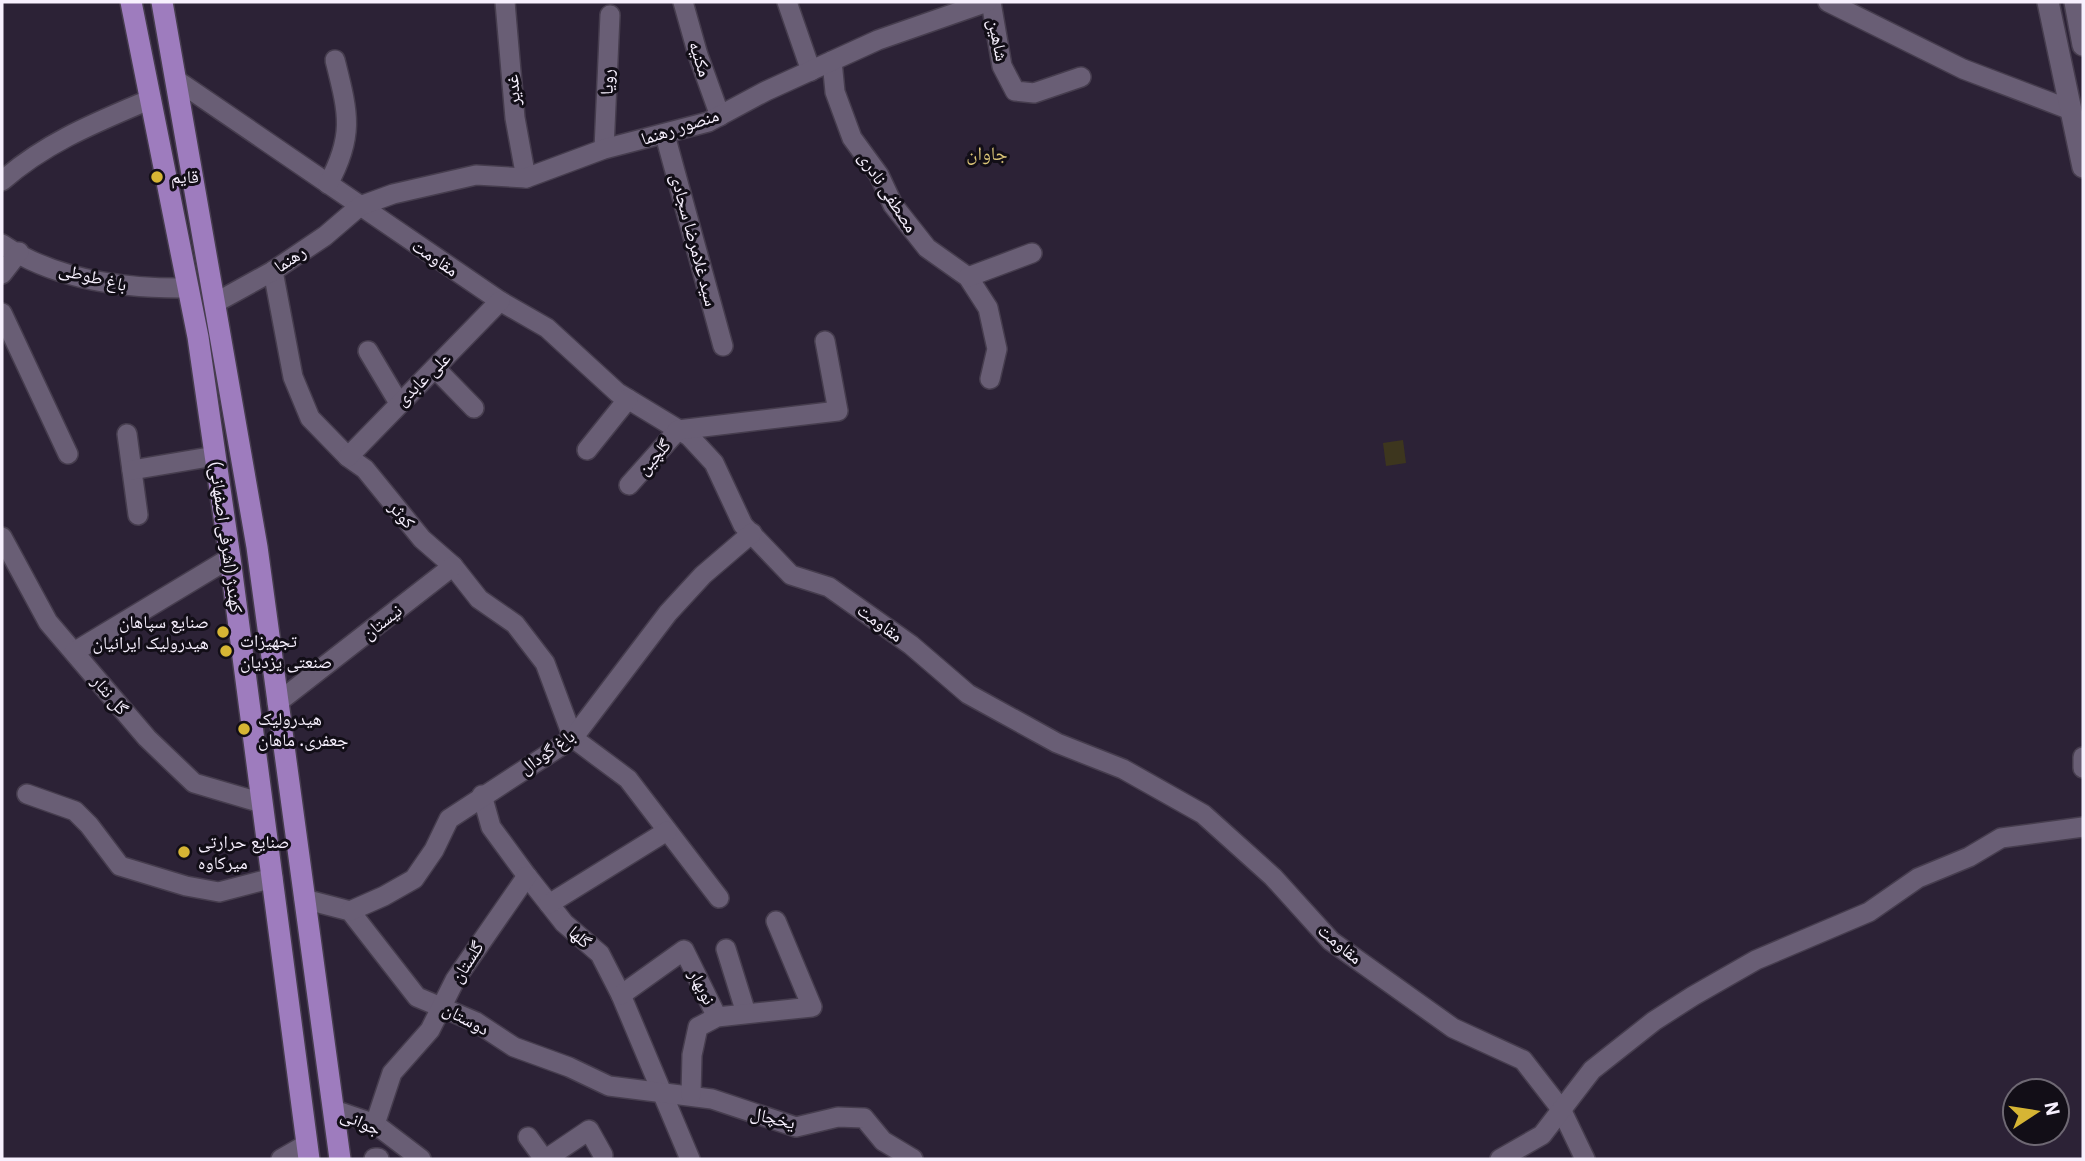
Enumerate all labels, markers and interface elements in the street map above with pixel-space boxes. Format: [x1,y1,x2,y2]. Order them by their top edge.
street label: شاهین [983,17,1014,63]
street label: مکنیه [684,38,717,80]
street label: رویا [595,68,618,95]
street label: غدیر [500,74,525,107]
street label: منصور رهنما [638,103,722,150]
district label: جاوان [966,141,1008,165]
street label: مصطفی نادری [854,147,923,237]
place label: قایم [171,165,199,189]
marker: قایم [149,169,165,185]
street label: سید غلامرضا سجادی [666,171,723,309]
street label: مقاومت [408,234,463,281]
street label: رهنما [269,240,310,277]
street label: باغ طوطی [57,257,130,296]
street label: علی عابدی [390,347,455,411]
street label: گلچین [632,433,676,480]
street label: کهندژ (اشرفی اصفهانی) [204,460,249,615]
street label: کوثر [383,495,421,534]
street label: مقاومت [853,598,908,647]
street label: نیستان [357,599,407,645]
place label: صنایع سپاهان هیدرولیک ایرانیان [92,610,209,654]
marker: صنایع سپاهان هیدرولیک ایرانیان [215,624,231,640]
place label: تجهیزات صنعتی یزدیان [240,629,332,673]
marker: تجهیزات صنعتی یزدیان [218,643,234,659]
street label: گل نثار [86,669,134,720]
place label: هیدرولیک جعفری. ماهان [258,707,348,751]
marker: هیدرولیک جعفری. ماهان [236,721,252,737]
street label: باغ گودال [514,724,579,779]
place label: صنایع حرارتی میرکاوه [198,830,289,874]
marker: صنایع حرارتی میرکاوه [176,844,192,860]
street label: مقاومت [1313,918,1367,969]
street label: گلها [564,920,597,953]
street label: گلستان [445,936,489,987]
street label: نوبهار [683,964,721,1008]
street label: دوستان [439,997,493,1040]
north arrow [2001,1077,2071,1147]
text: N [2039,1099,2066,1118]
street label: یخچال [748,1101,798,1134]
street label: جوانی [338,1103,385,1140]

